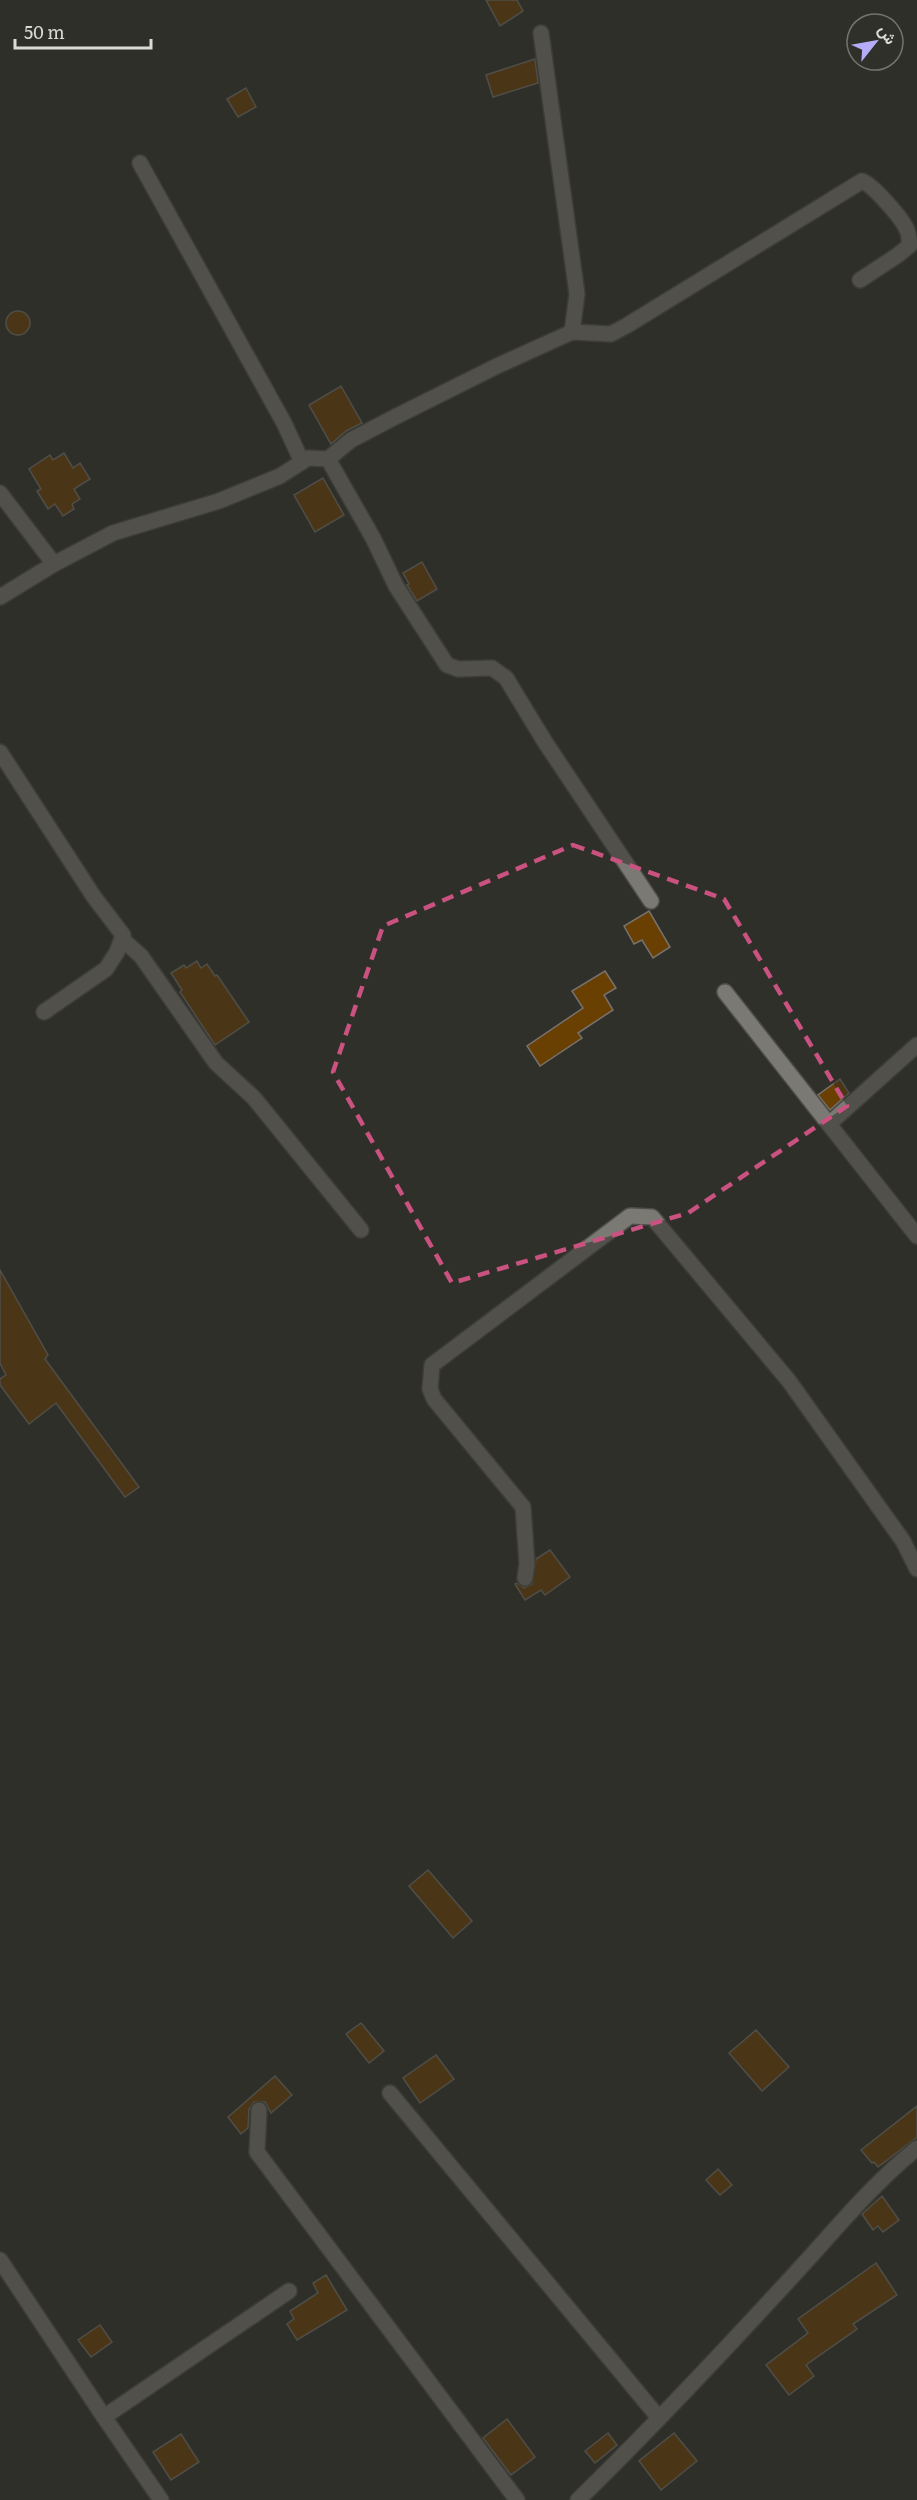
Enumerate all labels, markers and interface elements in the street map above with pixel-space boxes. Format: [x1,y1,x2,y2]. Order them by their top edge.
scale bar [15,12,152,50]
north arrow [845,12,905,72]
text: 50 m [24,18,65,45]
text: ش [873,19,904,48]

